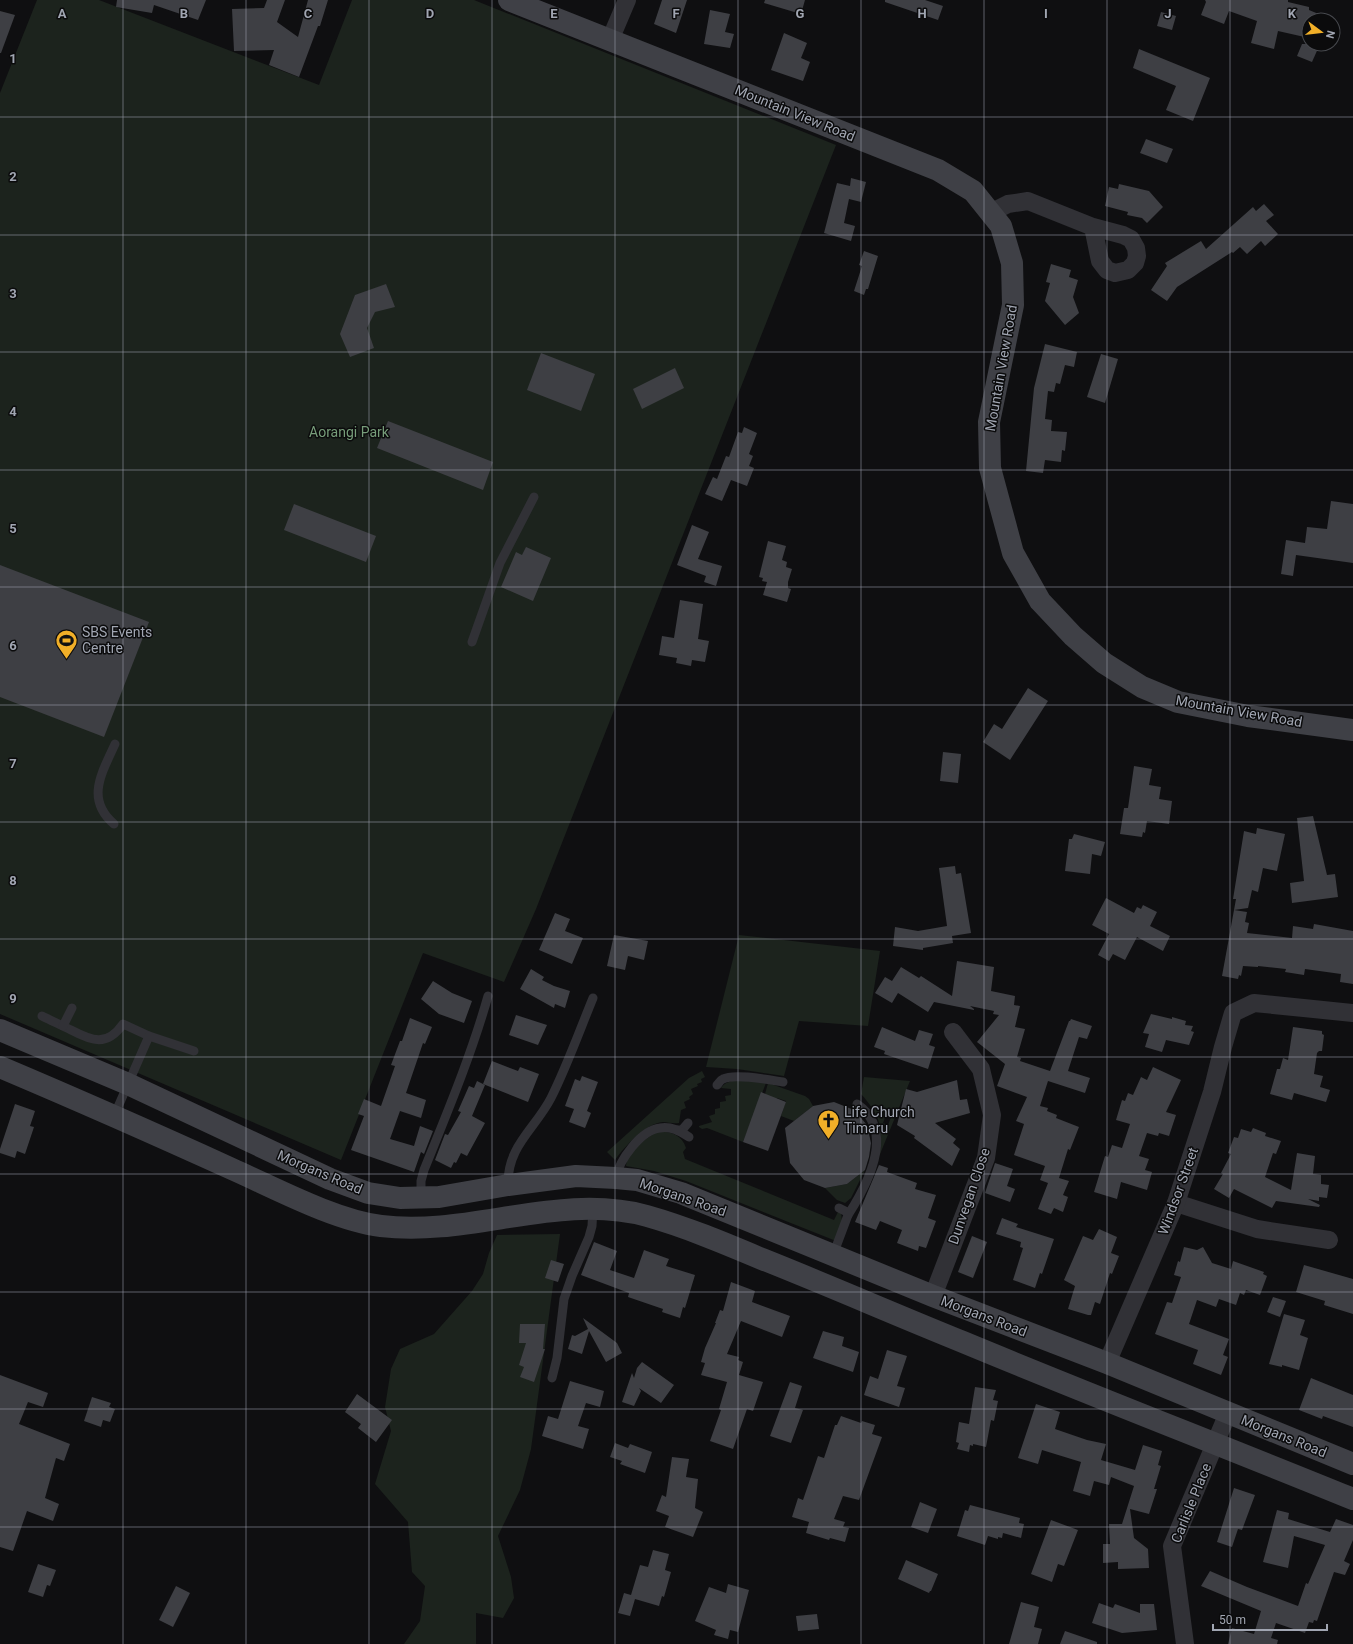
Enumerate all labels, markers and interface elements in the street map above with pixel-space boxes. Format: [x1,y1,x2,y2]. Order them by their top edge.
text: A [58,6,67,21]
text: B [180,6,188,21]
text: C [304,6,313,21]
text: D [426,6,434,21]
text: E [550,6,558,21]
text: F [672,6,680,21]
text: G [796,6,805,21]
text: H [917,6,927,21]
text: I [1044,6,1048,21]
text: J [1164,6,1172,21]
text: K [1288,6,1297,21]
north arrow [1301,12,1341,52]
text: N [1323,29,1337,40]
text: 1 [9,51,17,66]
street label: Mountain View Road [733,82,857,144]
text: 2 [9,169,17,184]
text: 3 [9,286,17,301]
street label: Mountain View Road [982,303,1020,433]
text: 4 [9,404,17,419]
park label: Aorangi Park [309,424,390,440]
text: 5 [9,521,17,536]
place label: SBS Events Centre [82,624,152,656]
sports icon: SBS Events Centre [54,627,80,660]
text: 6 [9,638,17,653]
street label: Mountain View Road [1174,692,1304,730]
text: 7 [9,756,17,771]
text: 8 [9,873,17,888]
text: 9 [9,991,17,1006]
place label: Life Church Timaru [844,1104,915,1136]
church icon: Life Church Timaru [816,1107,842,1140]
street label: Windsor Street [1155,1145,1201,1237]
street label: Dunvegan Close [945,1146,993,1246]
street label: Morgans Road [275,1147,365,1197]
street label: Morgans Road [637,1175,729,1219]
street label: Morgans Road [939,1292,1029,1340]
street label: Morgans Road [1239,1412,1329,1460]
street label: Carlisle Place [1168,1461,1214,1545]
scale bar [1213,1606,1327,1632]
text: 50 m [1219,1613,1246,1627]

